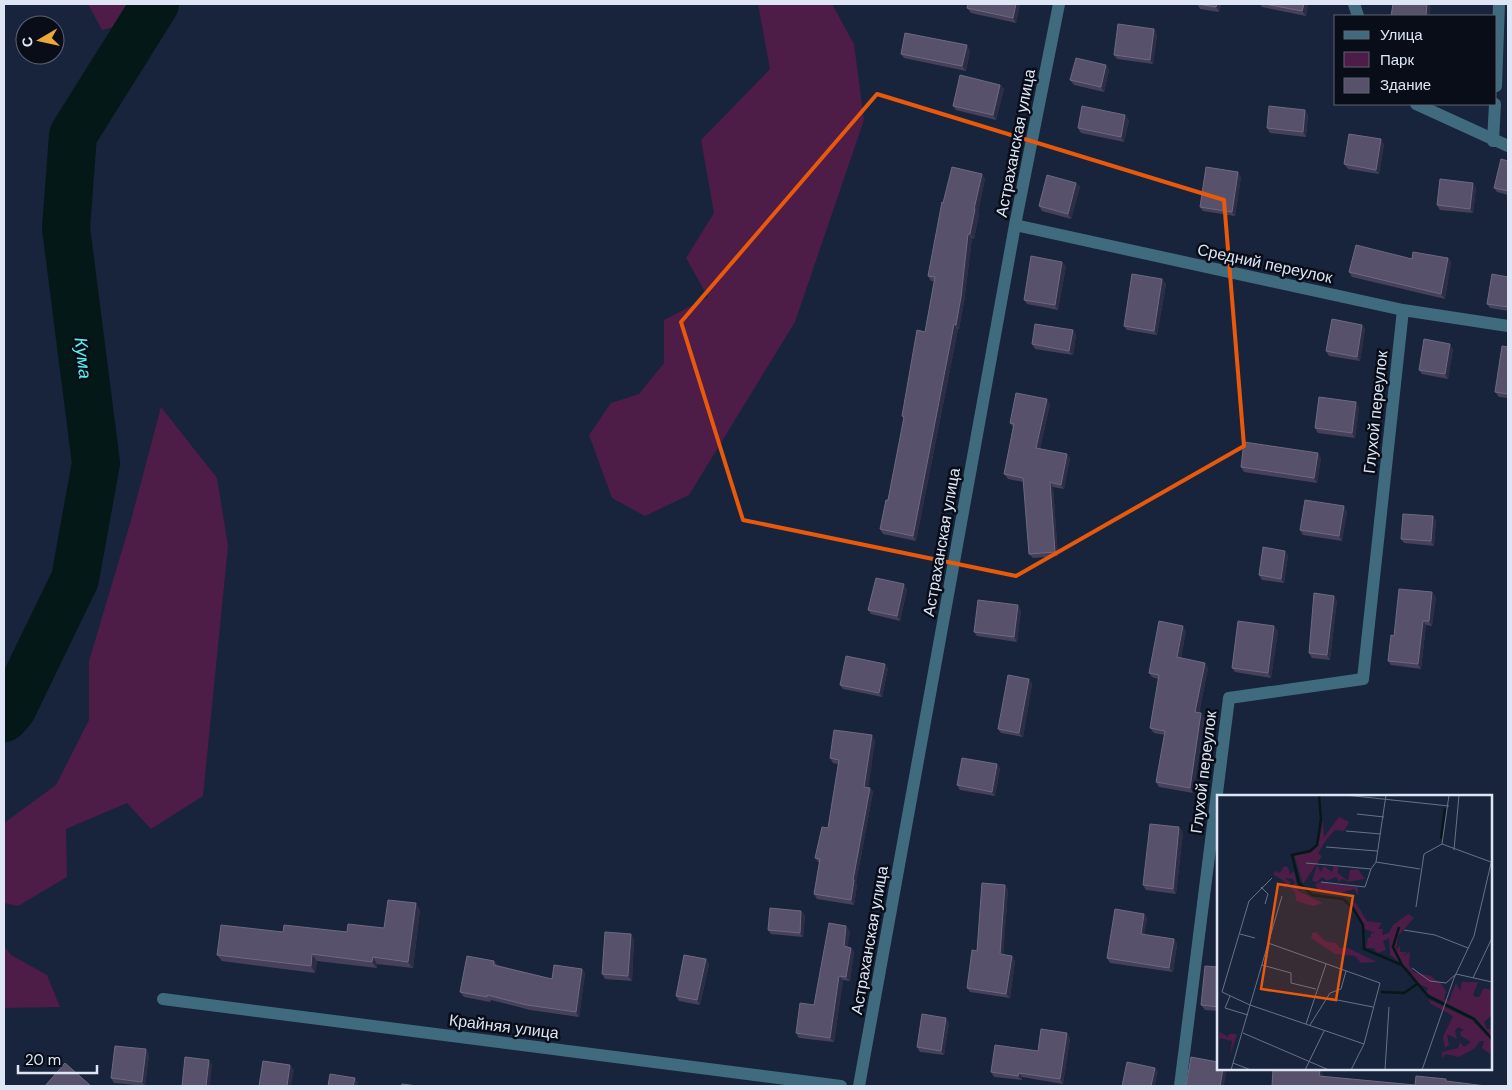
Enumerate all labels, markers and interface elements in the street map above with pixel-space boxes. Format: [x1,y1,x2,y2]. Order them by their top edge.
north arrow [15,15,65,65]
legend [1334,15,1497,105]
text: Улица [1380,25,1423,45]
text: С [17,36,37,48]
text: Парк [1380,50,1414,70]
street label: Астраханская улица [991,67,1040,219]
text: Здание [1380,75,1431,95]
street label: Средний переулок [1195,239,1335,288]
water label: Кума [69,336,97,380]
street label: Глухой переулок [1359,349,1392,474]
street label: Астраханская улица [918,466,965,618]
street label: Глухой переулок [1186,709,1222,835]
inset map [1217,795,1492,1070]
street label: Астраханская улица [846,864,893,1016]
street label: Крайняя улица [448,1009,560,1044]
scale bar [18,1042,96,1074]
text: 20 m [25,1050,61,1070]

